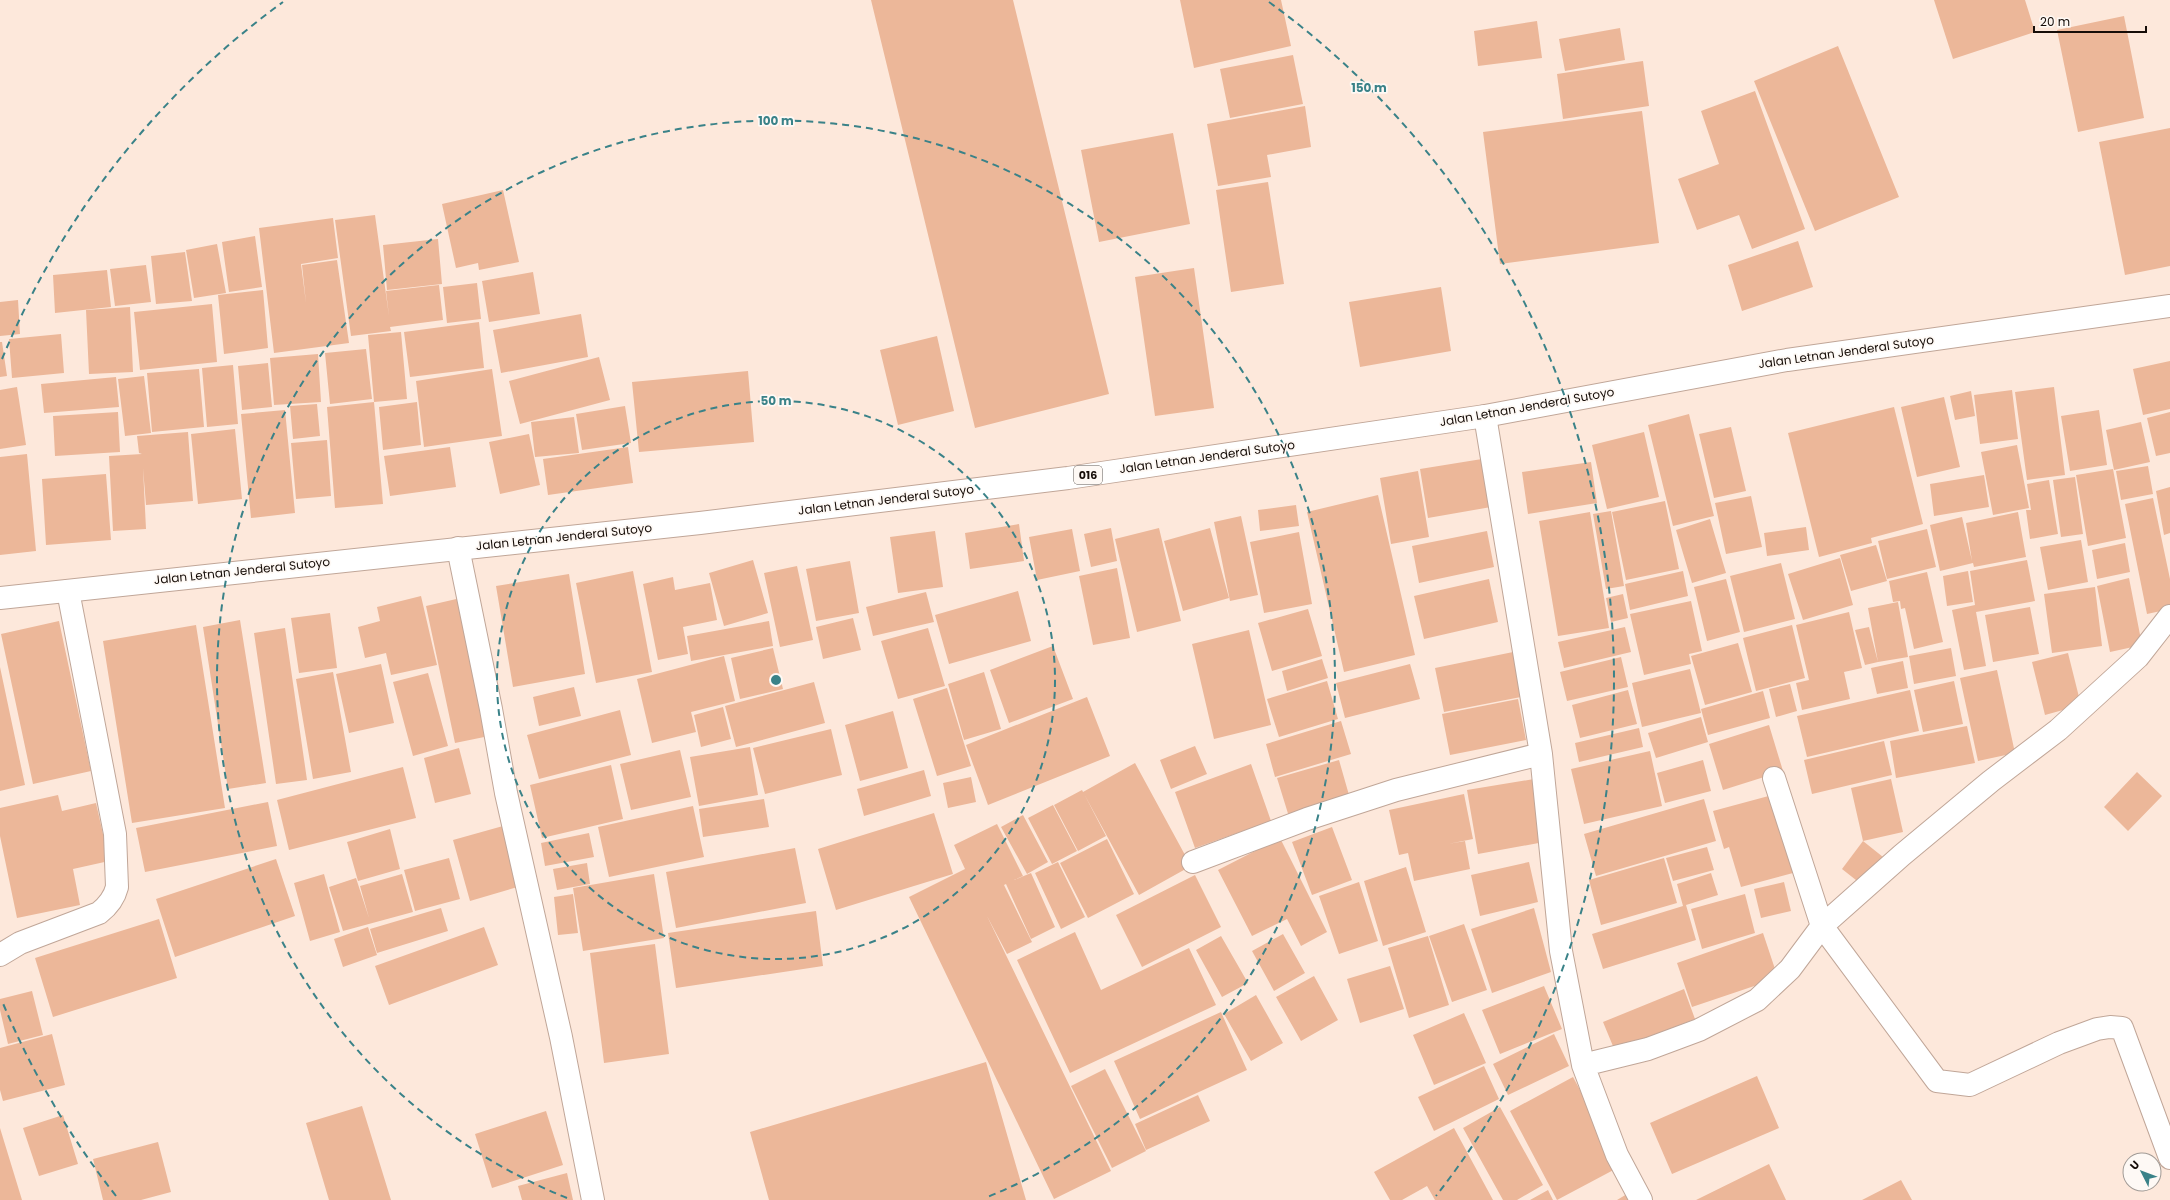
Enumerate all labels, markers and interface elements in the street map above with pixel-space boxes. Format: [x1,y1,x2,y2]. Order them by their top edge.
scale bar [2034,8,2146,34]
text: 20 m [2040,13,2070,30]
text: 150 m [1351,79,1387,96]
text: 100 m [758,112,794,129]
street label: Jalan Letnan Jenderal Sutoyo [1757,331,1935,372]
street label: Jalan Letnan Jenderal Sutoyo [1438,383,1616,430]
text: 50 m [761,392,792,409]
street label: Jalan Letnan Jenderal Sutoyo [1118,436,1296,477]
road number: 016 [1074,466,1102,484]
street label: Jalan Letnan Jenderal Sutoyo [797,480,975,519]
street label: Jalan Letnan Jenderal Sutoyo [475,519,653,554]
street label: Jalan Letnan Jenderal Sutoyo [153,553,331,588]
centre of rings [769,673,783,687]
north arrow [2122,1152,2162,1192]
text: U [2126,1157,2143,1174]

